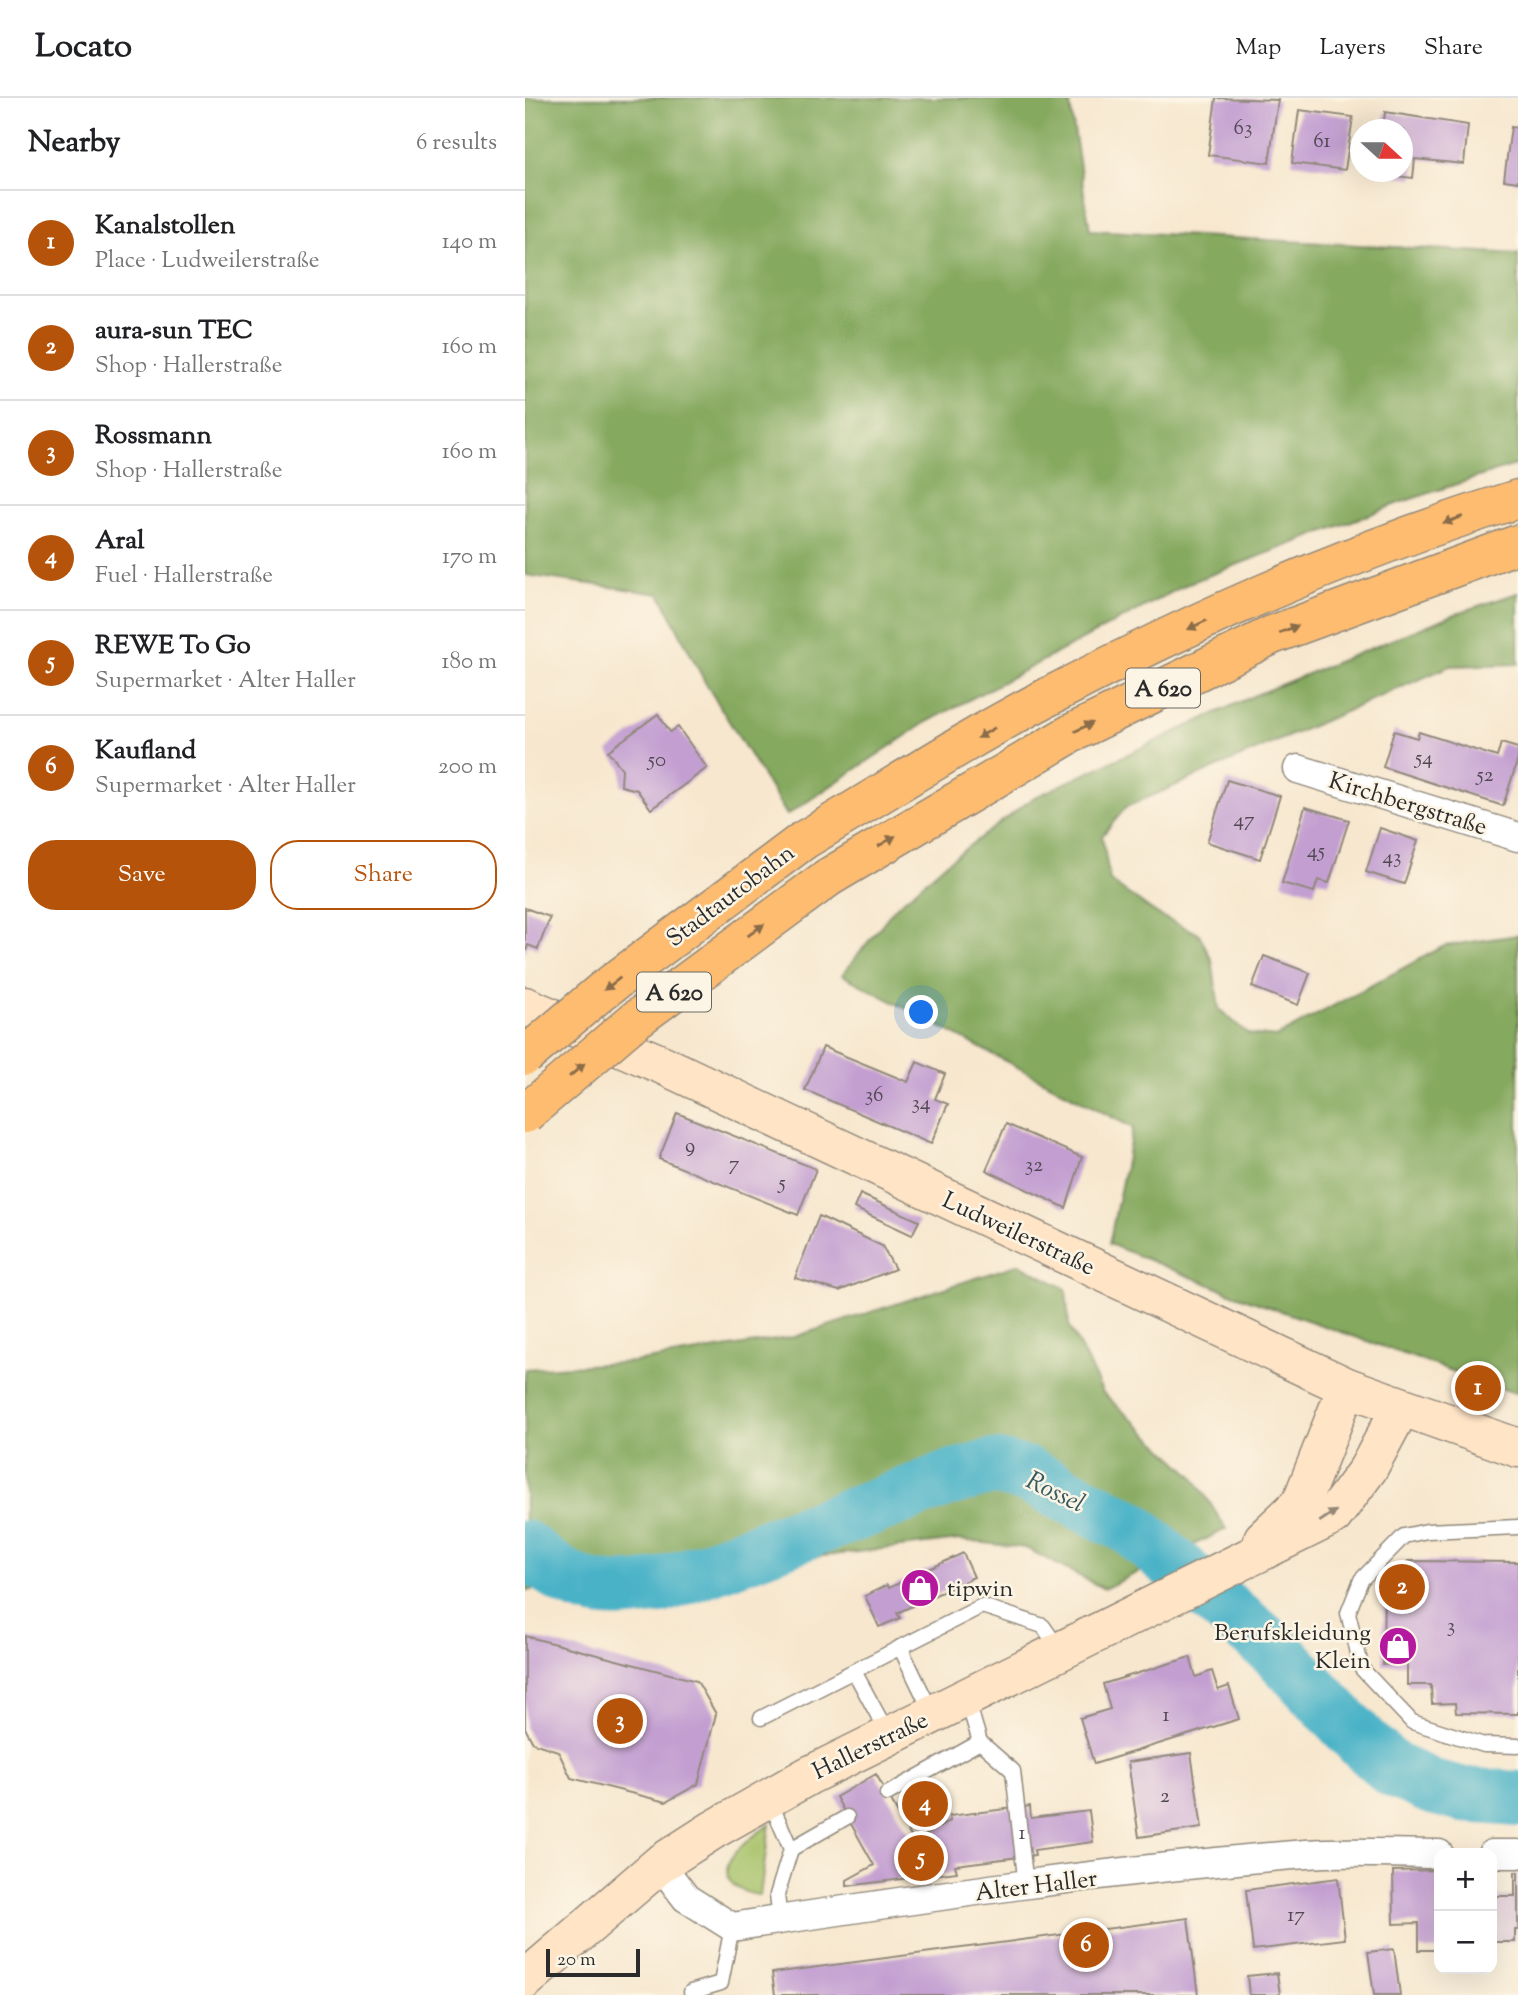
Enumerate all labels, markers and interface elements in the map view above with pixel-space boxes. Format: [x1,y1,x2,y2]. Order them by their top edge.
text: Locato [35,24,132,72]
text: Map [1235,31,1281,65]
text: Layers [1319,31,1386,65]
text: Share [1424,31,1483,65]
house number: 63 [1234,114,1252,144]
north arrow [1350,119,1413,182]
text: Nearby [28,122,120,165]
text: 6 results [416,127,497,160]
house number: 61 [1313,127,1331,157]
text: Kanalstollen [95,208,235,245]
text: 1 [47,226,55,259]
text: 140 m [442,226,497,259]
text: Place · Ludweilerstraße [95,245,320,278]
text: aura-sun TEC [95,313,253,350]
text: 2 [46,331,56,364]
text: 160 m [442,331,497,364]
text: Shop · Hallerstraße [95,350,282,383]
text: Rossmann [95,418,212,455]
text: 3 [46,436,56,469]
text: 160 m [442,436,497,469]
text: Shop · Hallerstraße [95,455,282,488]
one-way arrow [1443,515,1464,526]
text: Aral [95,523,145,560]
text: 4 [45,541,57,574]
text: 170 m [442,541,497,574]
text: Fuel · Hallerstraße [95,560,273,593]
one-way arrow [1187,619,1207,630]
one-way arrow [1278,623,1299,634]
text: REWE To Go [95,628,251,665]
text: 5 [47,646,55,679]
text: 180 m [442,646,497,679]
text: Supermarket · Alter Haller [95,665,356,698]
road number: A 620 [1126,668,1200,708]
one-way arrow [1074,721,1094,733]
one-way arrow [976,727,995,740]
text: Kaufland [95,733,196,770]
house number: 54 [1414,744,1433,774]
house number: 50 [647,746,666,776]
text: 6 [45,751,57,784]
text: 200 m [438,751,497,784]
house number: 52 [1475,761,1494,791]
street label: Kirchbergstraße [1324,765,1491,845]
text: Supermarket · Alter Haller [95,770,356,803]
house number: 47 [1233,806,1255,836]
one-way arrow [877,835,896,848]
street label: Stadtautobahn [660,837,802,956]
house number: 45 [1307,837,1325,867]
button: Save [28,840,256,910]
button: Share [270,840,497,910]
house number: 43 [1382,843,1402,873]
one-way arrow [747,923,765,938]
road number: A 620 [637,972,711,1012]
one-way arrow [603,976,621,990]
your location [904,995,938,1029]
one-way arrow [568,1062,586,1078]
house number: 36 [865,1081,883,1111]
house number: 34 [911,1089,931,1119]
house number: 9 [685,1132,695,1162]
house number: 7 [729,1150,740,1180]
house number: 32 [1025,1151,1043,1181]
house number: 5 [777,1169,786,1199]
street label: Ludweilerstraße [936,1185,1100,1285]
pin: 1 [1455,1362,1501,1414]
water label: Rossel [1019,1463,1091,1523]
one-way arrow [1319,1509,1337,1523]
pin: 2 [1379,1561,1425,1613]
shop icon: tipwin [899,1567,941,1609]
place label: tipwin [947,1573,1013,1607]
house number: 3 [1447,1612,1455,1642]
place label: Berufskleidung Klein [1214,1617,1371,1679]
shop icon: Berufskleidung Klein [1377,1625,1419,1667]
pin: 3 [597,1695,643,1747]
house number: 1 [1162,1701,1170,1731]
street label: Hallerstraße [807,1704,934,1789]
pin: 4 [902,1778,948,1830]
house number: 2 [1160,1782,1170,1812]
house number: 1 [1018,1819,1026,1849]
pin: 5 [898,1832,944,1884]
map controls [1434,1848,1497,1974]
button: + [1434,1848,1497,1911]
street label: Alter Haller [973,1863,1099,1911]
house number: 17 [1287,1901,1305,1931]
button: − [1434,1911,1497,1974]
pin: 6 [1063,1919,1109,1971]
scale bar [546,1946,641,1978]
text: 20 m [557,1947,596,1974]

